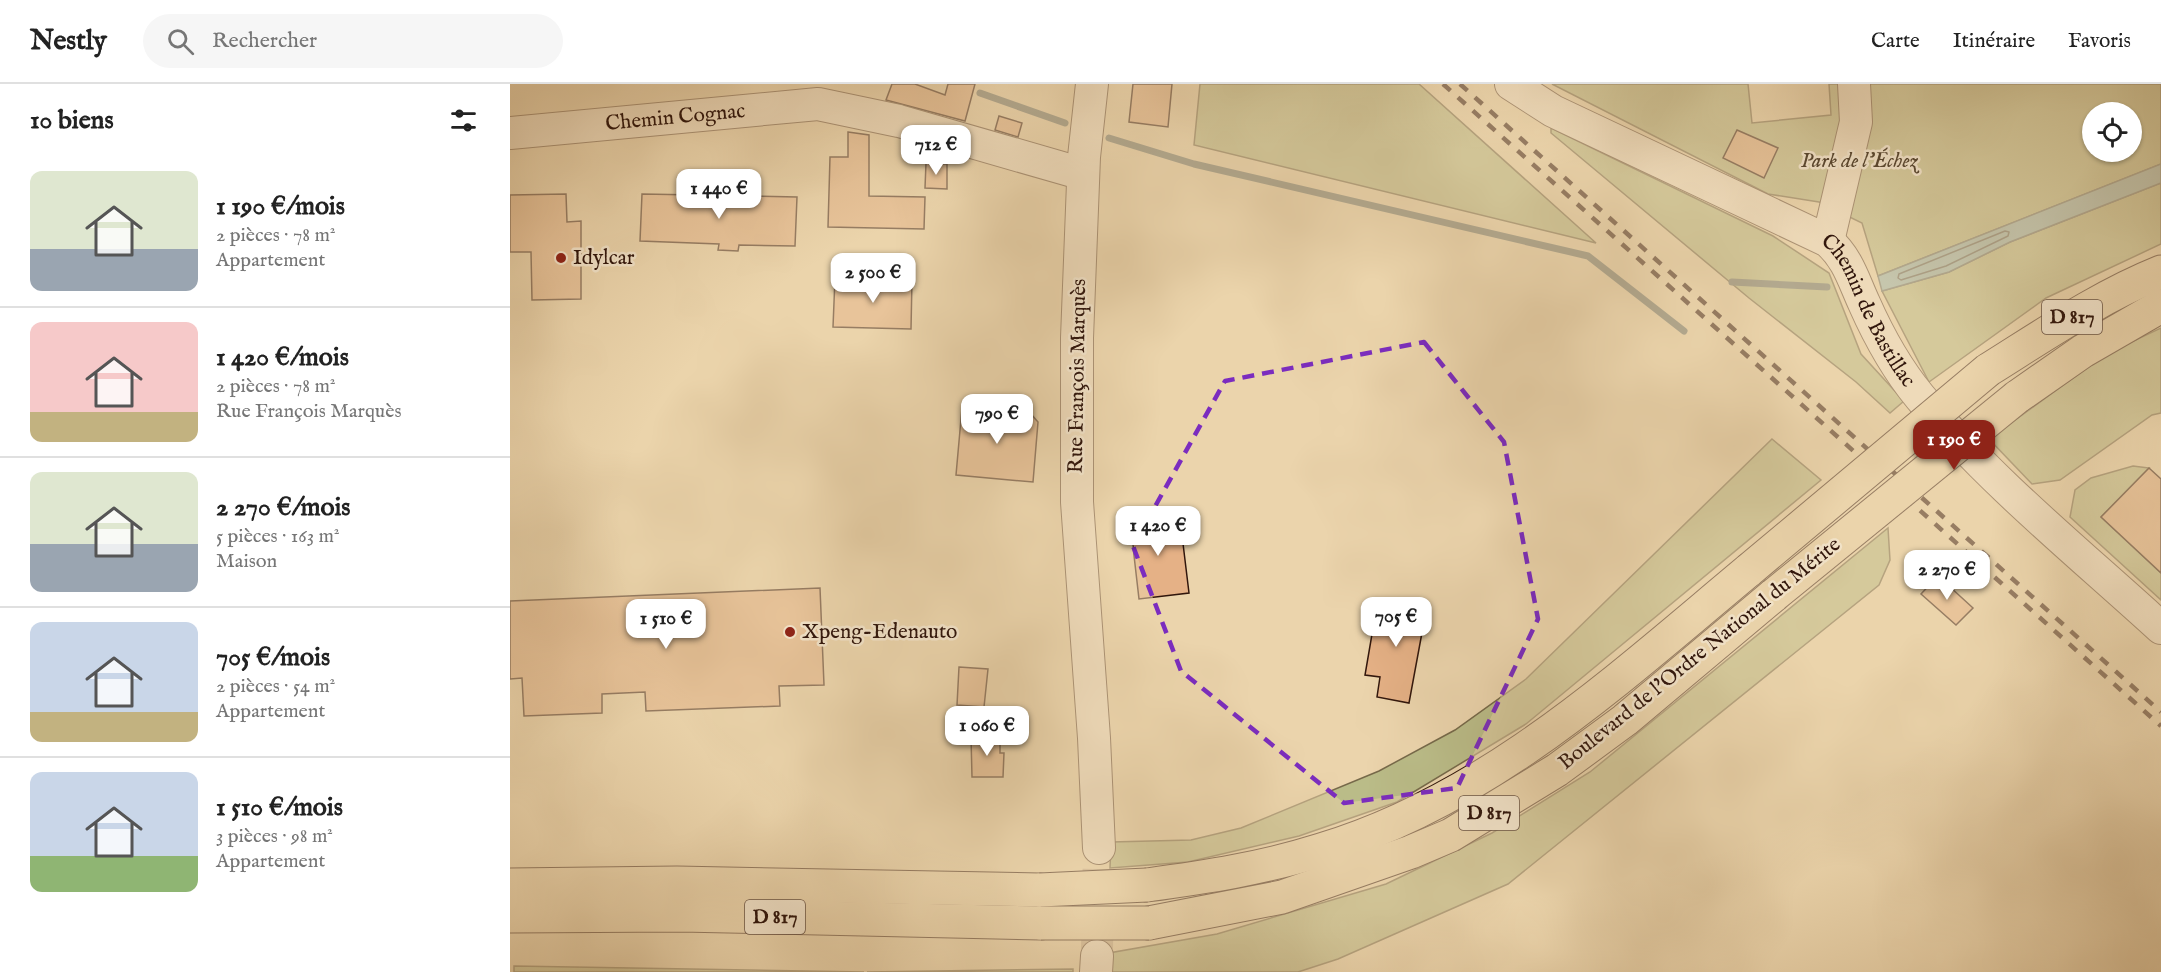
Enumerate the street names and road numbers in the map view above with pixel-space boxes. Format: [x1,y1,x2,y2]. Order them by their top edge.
street label: Chemin Cognac [604,97,746,137]
street label: Chemin de Bastillac [1815,228,1921,393]
street label: Rue François Marquès [1063,278,1093,474]
road number: D 817 [2042,300,2102,334]
street label: Boulevard de l'Ordre National du Mérite [1553,531,1847,776]
road number: D 817 [1459,796,1519,830]
road number: D 817 [745,900,805,934]

